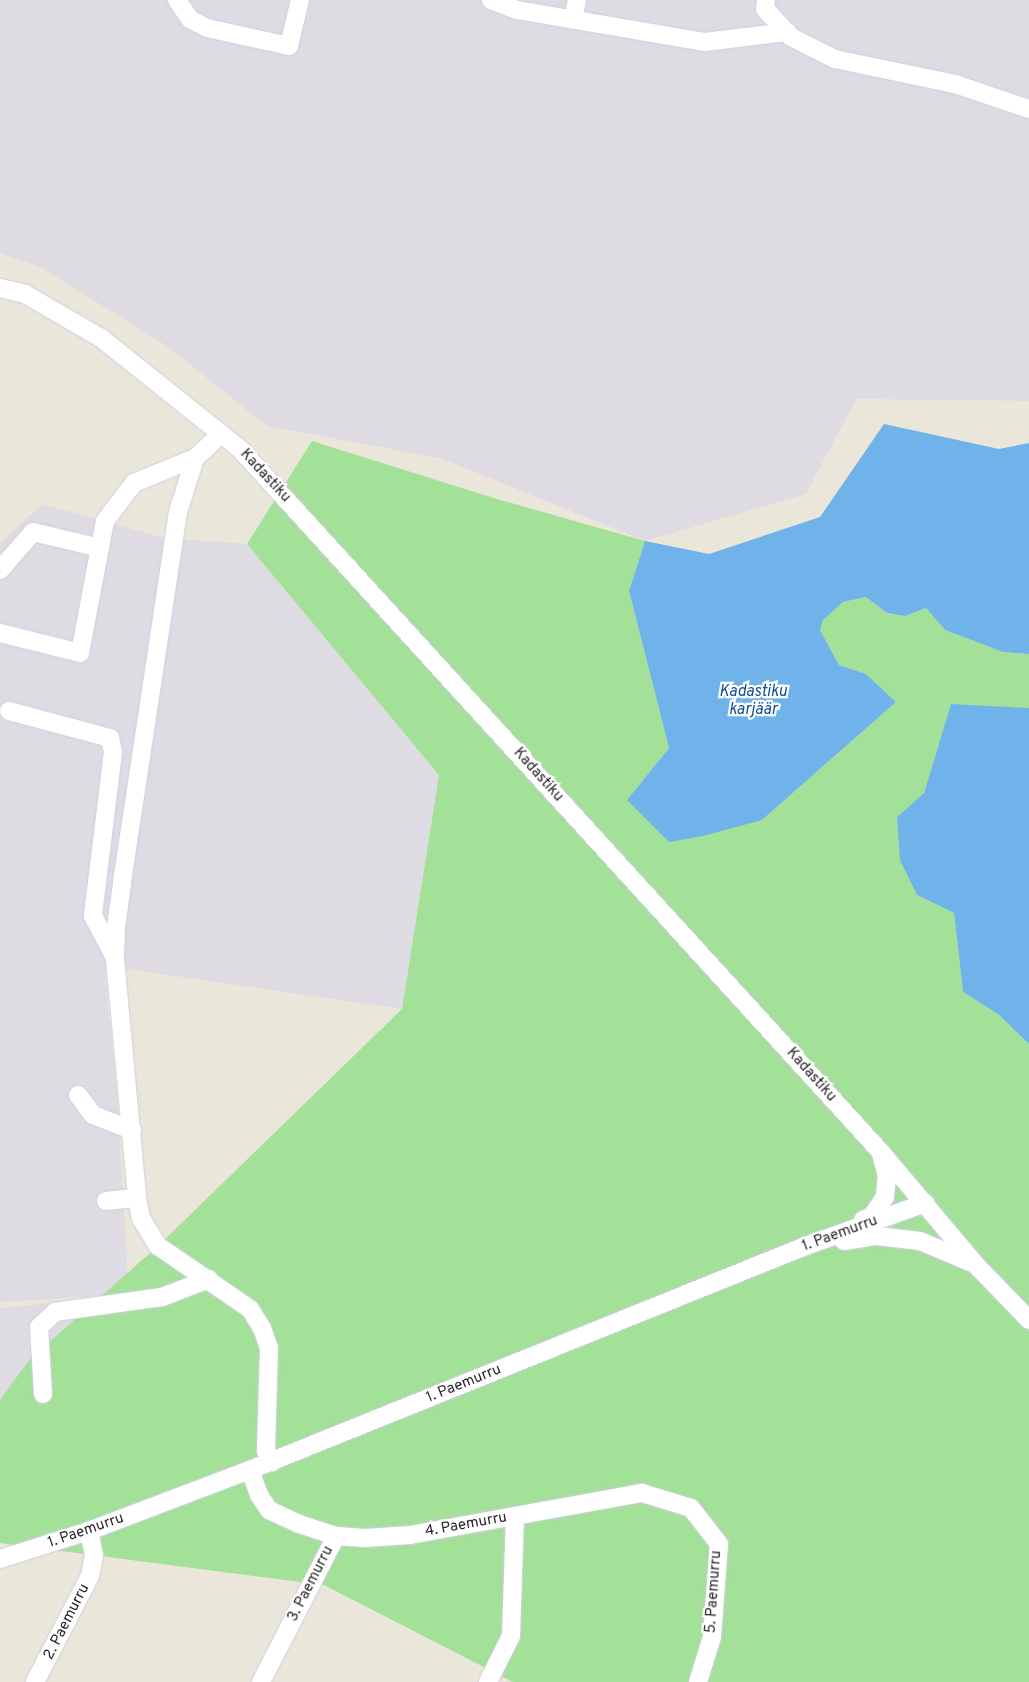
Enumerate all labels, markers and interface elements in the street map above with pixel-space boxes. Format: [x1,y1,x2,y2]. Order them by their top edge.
street label: Kadastiku [236,446,294,506]
water label: Kadastiku karjäär [719,682,787,720]
street label: Kadastiku [509,744,567,806]
street label: Kadastiku [782,1044,840,1106]
street label: 1. Paemurru [800,1212,880,1256]
street label: 1. Paemurru [424,1361,504,1407]
street label: 4. Paemurru [424,1509,508,1541]
street label: 1. Paemurru [46,1510,126,1552]
street label: 3. Paemurru [284,1543,338,1625]
street label: 5. Paemurru [702,1550,726,1634]
street label: 2. Paemurru [40,1581,94,1663]

